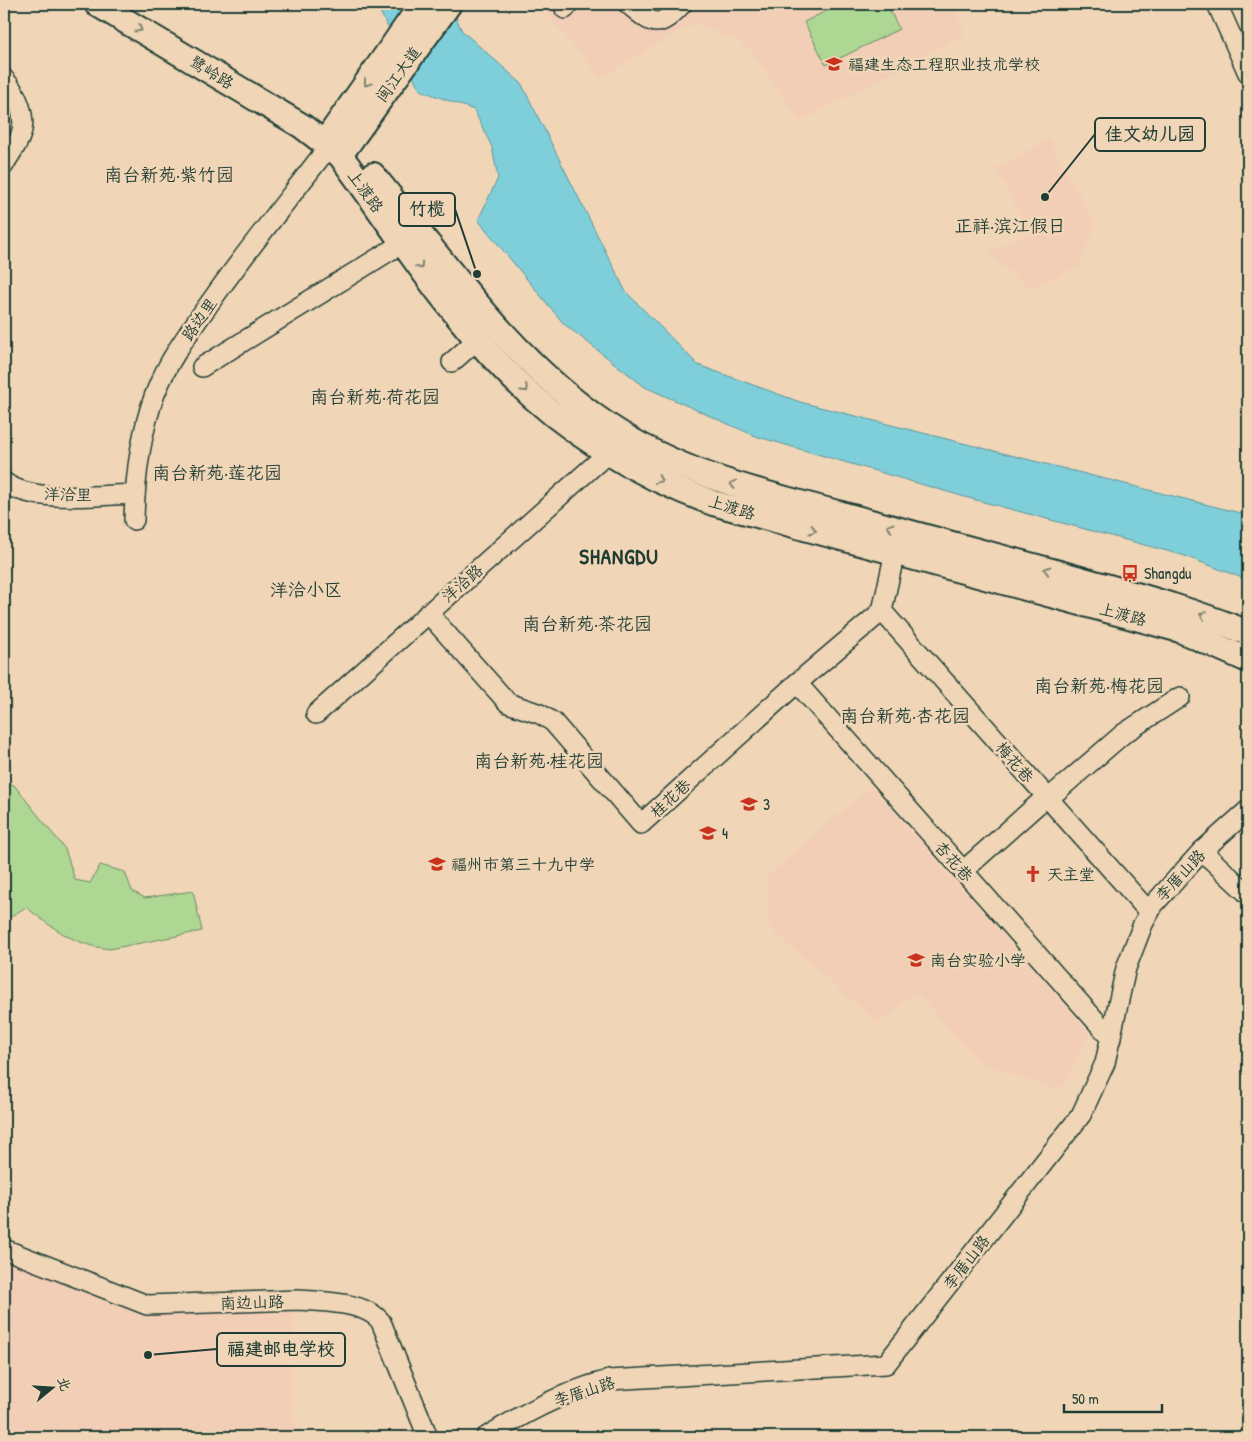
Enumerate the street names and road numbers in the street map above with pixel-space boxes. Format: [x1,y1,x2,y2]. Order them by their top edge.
street label: 闽江大道 [370,42,426,106]
street label: 鹭岭路 [186,50,238,94]
street label: 上渡路 [343,165,389,217]
street label: 路边里 [176,293,222,345]
street label: 洋洽里 [44,482,92,506]
street label: 上渡路 [706,489,758,525]
street label: 洋洽路 [437,559,487,607]
street label: 上渡路 [1097,597,1149,631]
street label: 梅花巷 [991,737,1039,787]
street label: 桂花巷 [645,774,695,822]
street label: 杏花巷 [930,836,978,886]
street label: 李厝山路 [1150,844,1210,906]
street label: 李厝山路 [938,1230,994,1294]
street label: 南边山路 [220,1290,284,1314]
street label: 李厝山路 [550,1371,618,1411]

